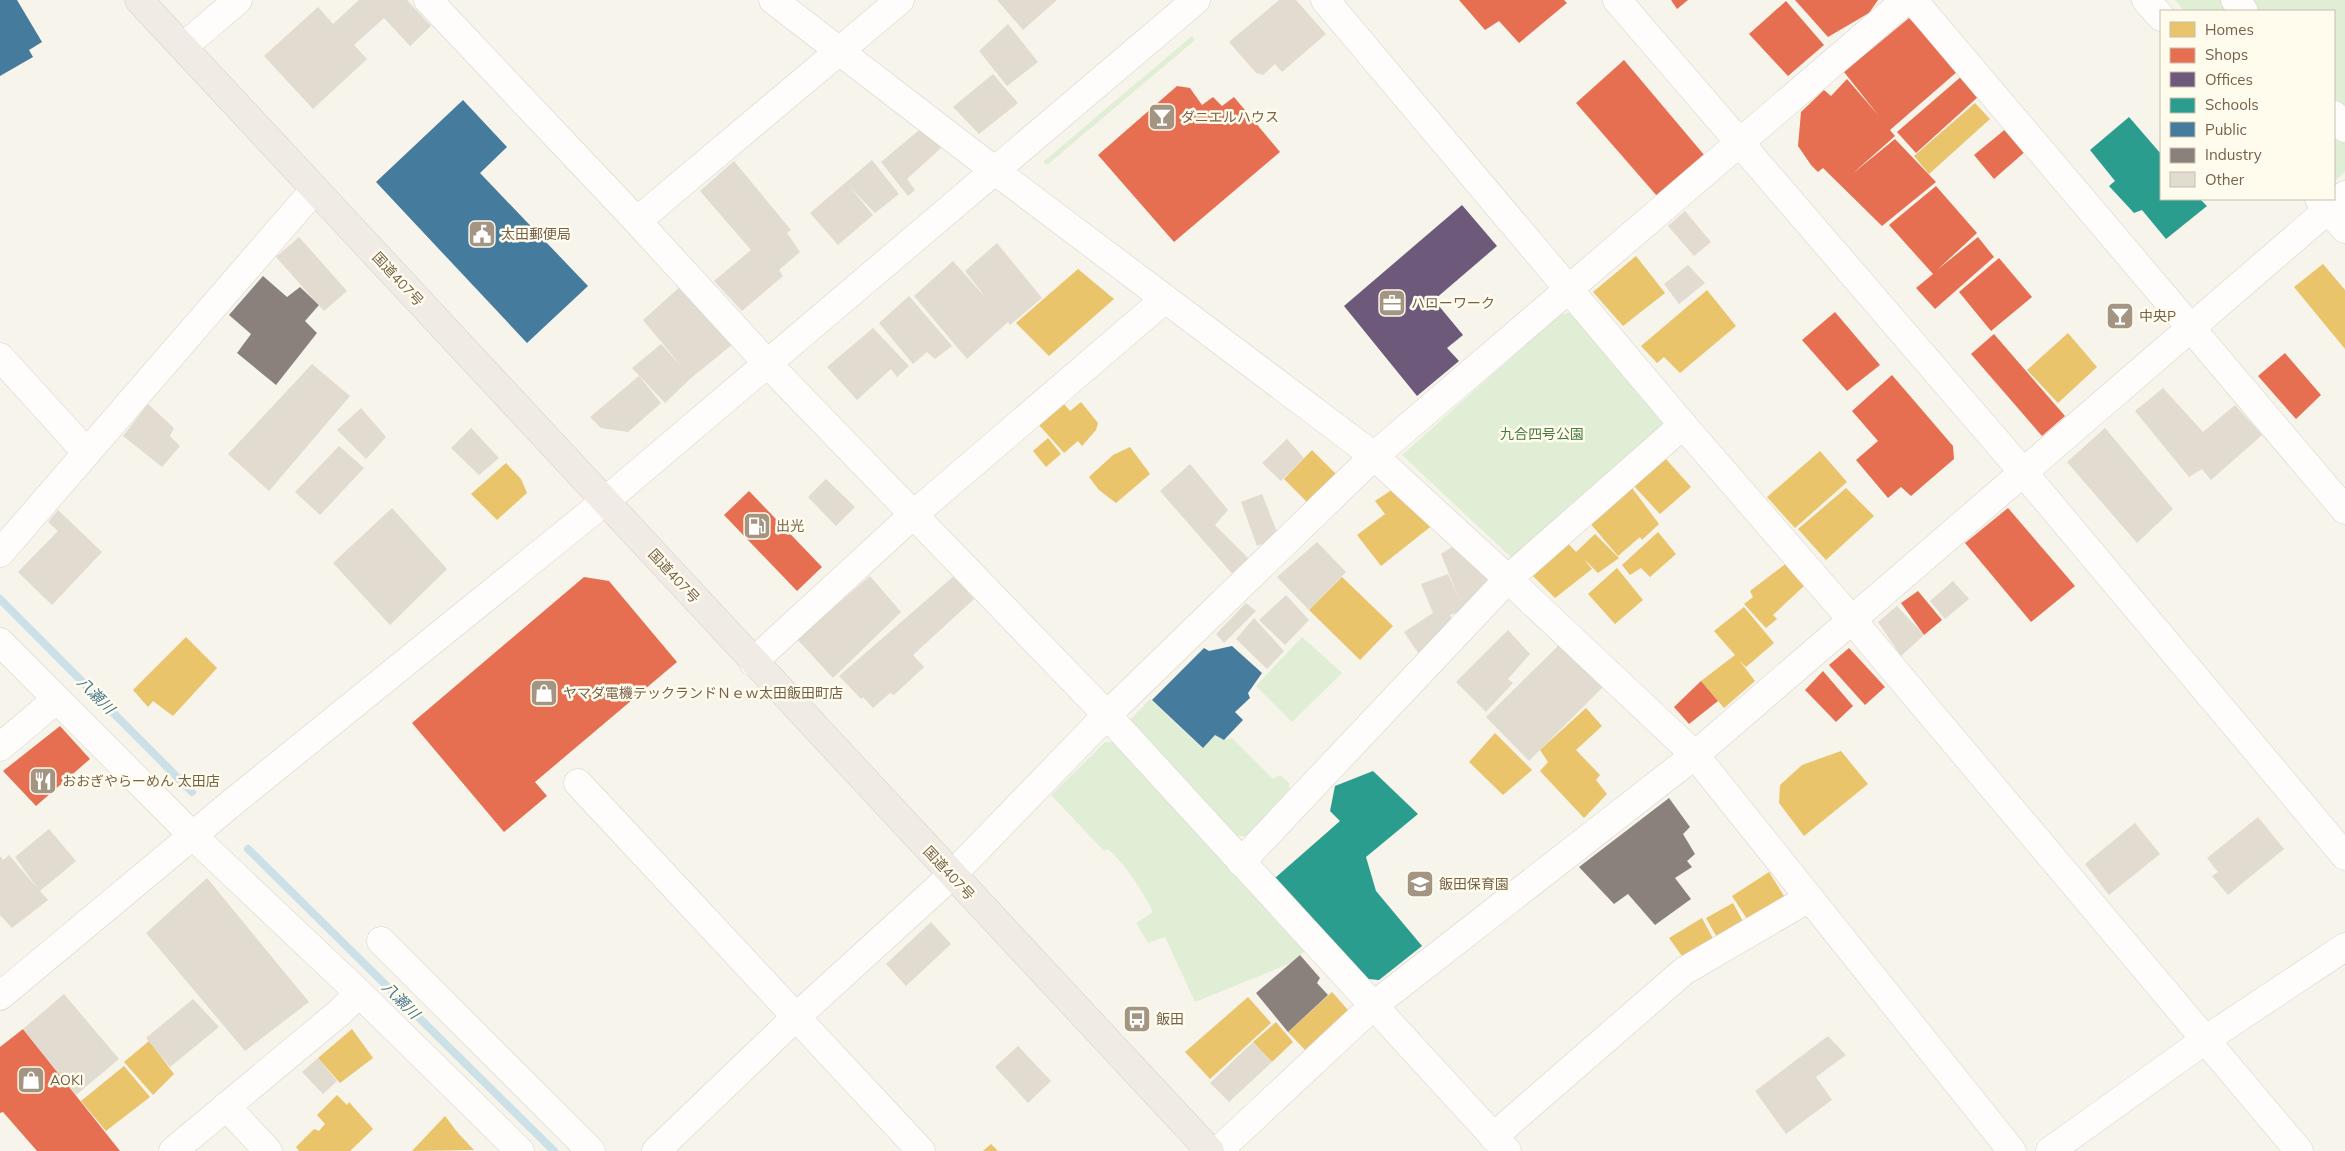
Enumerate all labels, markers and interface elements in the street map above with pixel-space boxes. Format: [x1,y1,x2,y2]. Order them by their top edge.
legend [2160,10,2335,200]
text: Homes [2205,20,2254,39]
text: Shops [2205,45,2248,64]
text: Offices [2205,70,2253,89]
text: Schools [2205,95,2259,114]
bar icon: ダニエルハウス [1147,102,1177,132]
place label: ダニエルハウス [1181,108,1279,126]
text: Public [2205,120,2247,139]
text: Industry [2205,145,2262,164]
text: Other [2205,170,2245,189]
public building icon: 太田郵便局 [467,219,497,249]
place label: 太田郵便局 [501,225,571,243]
street label: 国道407号 [369,248,427,310]
office icon: ハローワーク [1377,288,1407,318]
place label: ハローワーク [1411,294,1495,312]
bar icon: 中央P [2105,301,2135,331]
place label: 中央P [2139,307,2176,325]
park label: 九合四号公園 [1500,425,1584,443]
fuel station icon: 出光 [742,511,772,541]
place label: 出光 [776,517,804,535]
street label: 国道407号 [645,545,703,607]
water label: 八瀬川 [73,672,120,719]
shop icon: ヤマダ電機テックランドＮｅｗ太田飯田町店 [529,678,559,708]
place label: ヤマダ電機テックランドＮｅｗ太田飯田町店 [563,684,843,702]
restaurant icon: おおぎやらーめん 太田店 [28,766,58,796]
place label: おおぎやらーめん 太田店 [62,772,220,790]
street label: 国道407号 [920,842,978,904]
school or university icon: 飯田保育園 [1405,869,1435,899]
place label: 飯田保育園 [1439,875,1509,893]
water label: 八瀬川 [378,977,425,1024]
bus stop icon: 飯田 [1122,1004,1152,1034]
place label: 飯田 [1156,1010,1184,1028]
shop icon: AOKI [16,1065,46,1095]
place label: AOKI [50,1071,83,1089]

